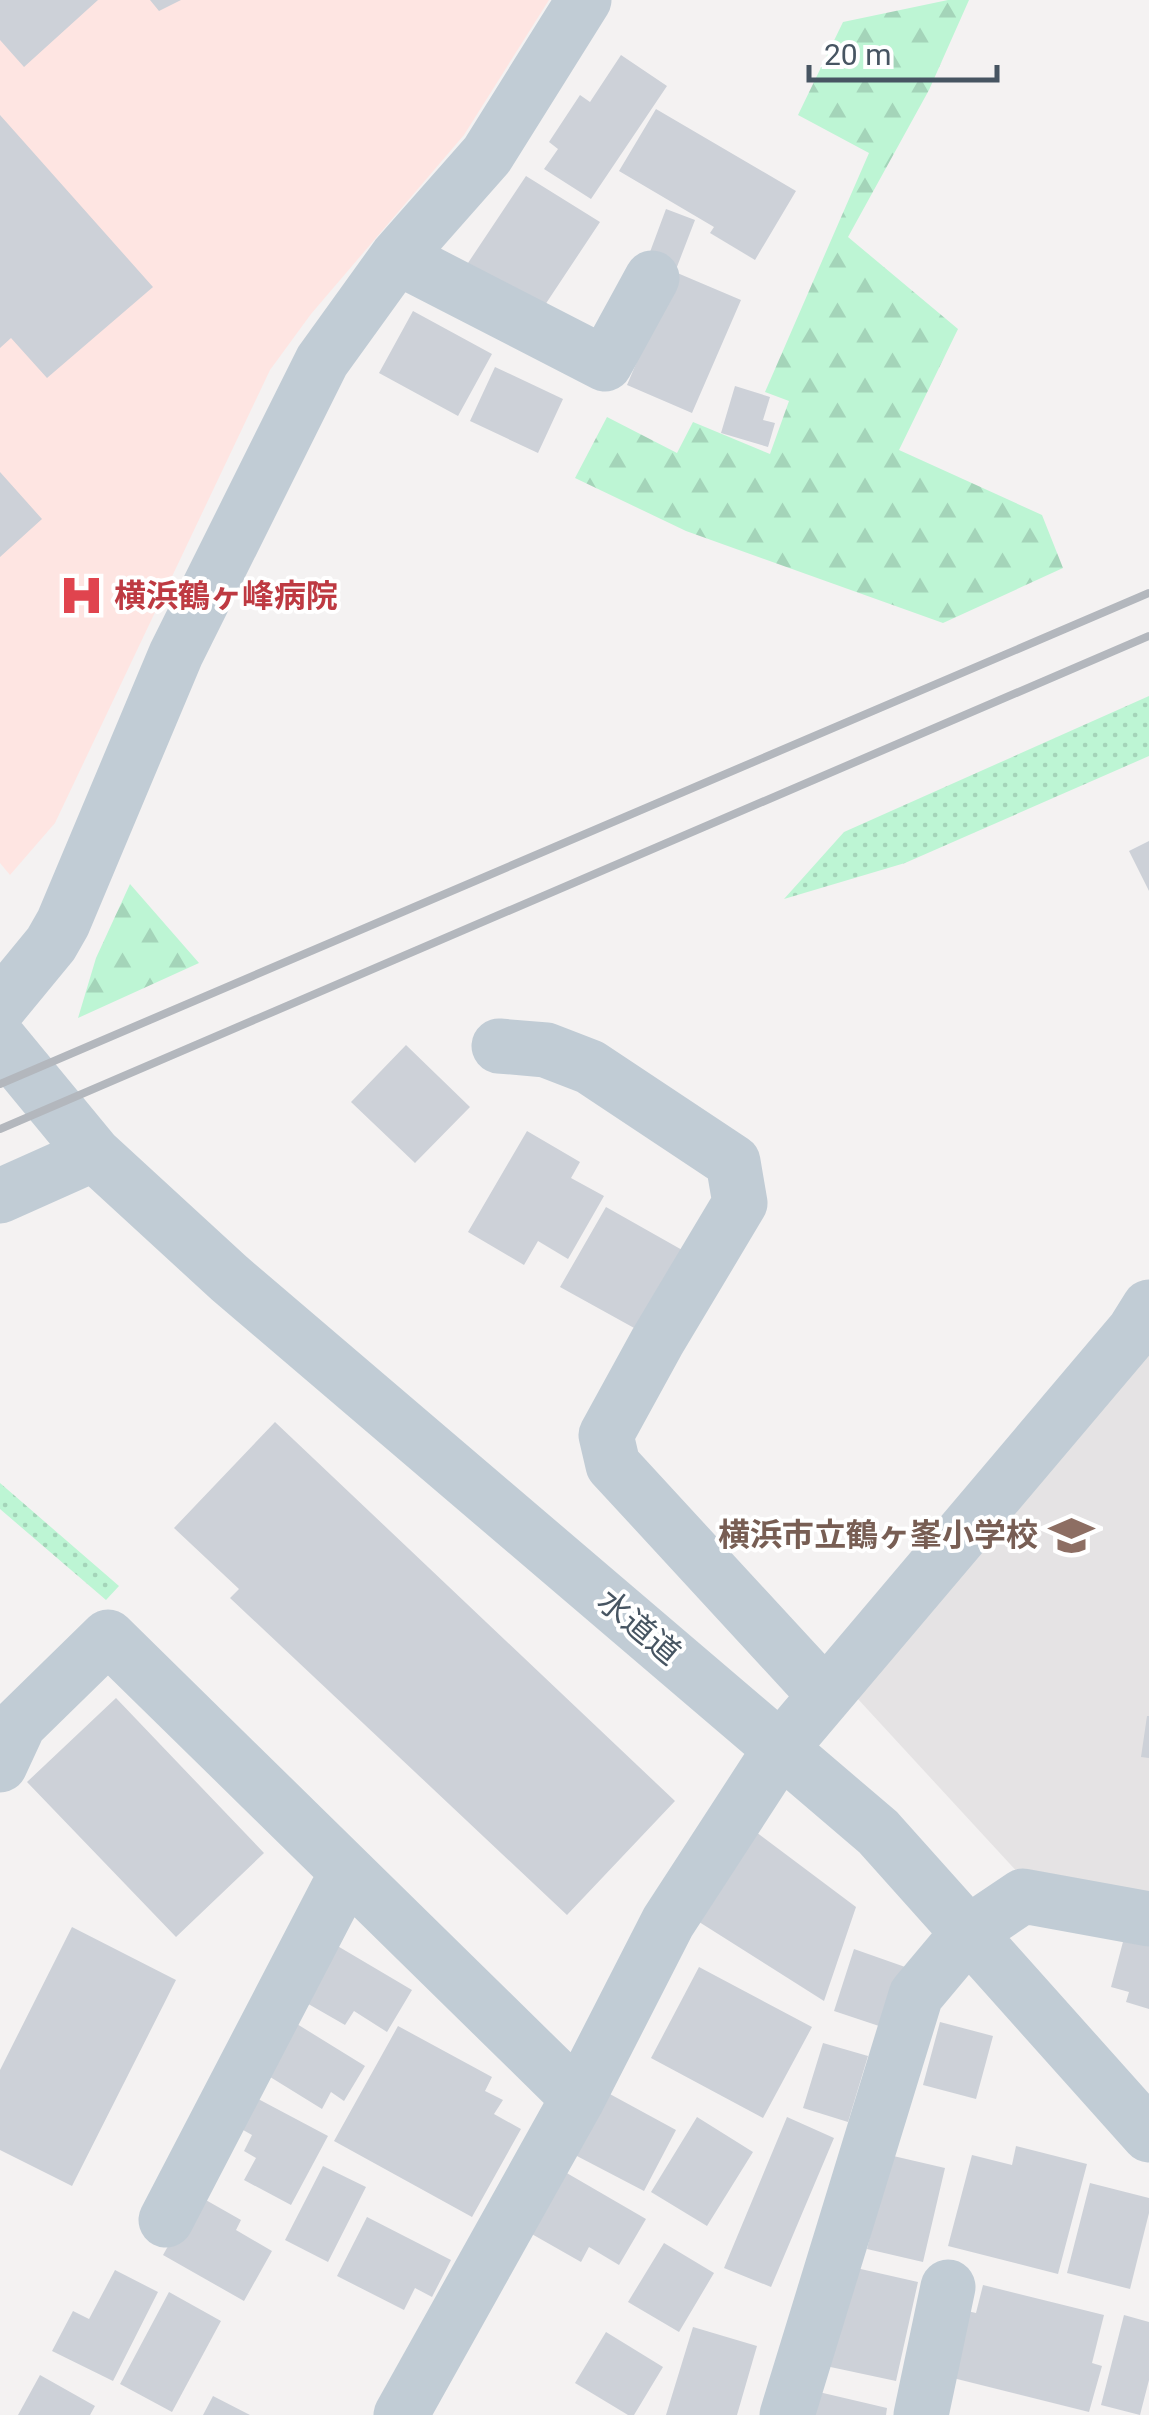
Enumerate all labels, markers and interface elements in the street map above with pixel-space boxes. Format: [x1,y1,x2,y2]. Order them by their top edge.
scale bar [809,20,996,82]
text: 20 m [824,37,891,72]
hospital icon: 横浜鶴ヶ峰病院 [57,572,105,620]
place label: 横浜鶴ヶ峰病院 [114,577,338,615]
school or university icon: 横浜市立鶴ヶ峯小学校 [1047,1511,1095,1559]
place label: 横浜市立鶴ヶ峯小学校 [718,1516,1038,1554]
street label: 水道道 [590,1582,688,1672]

